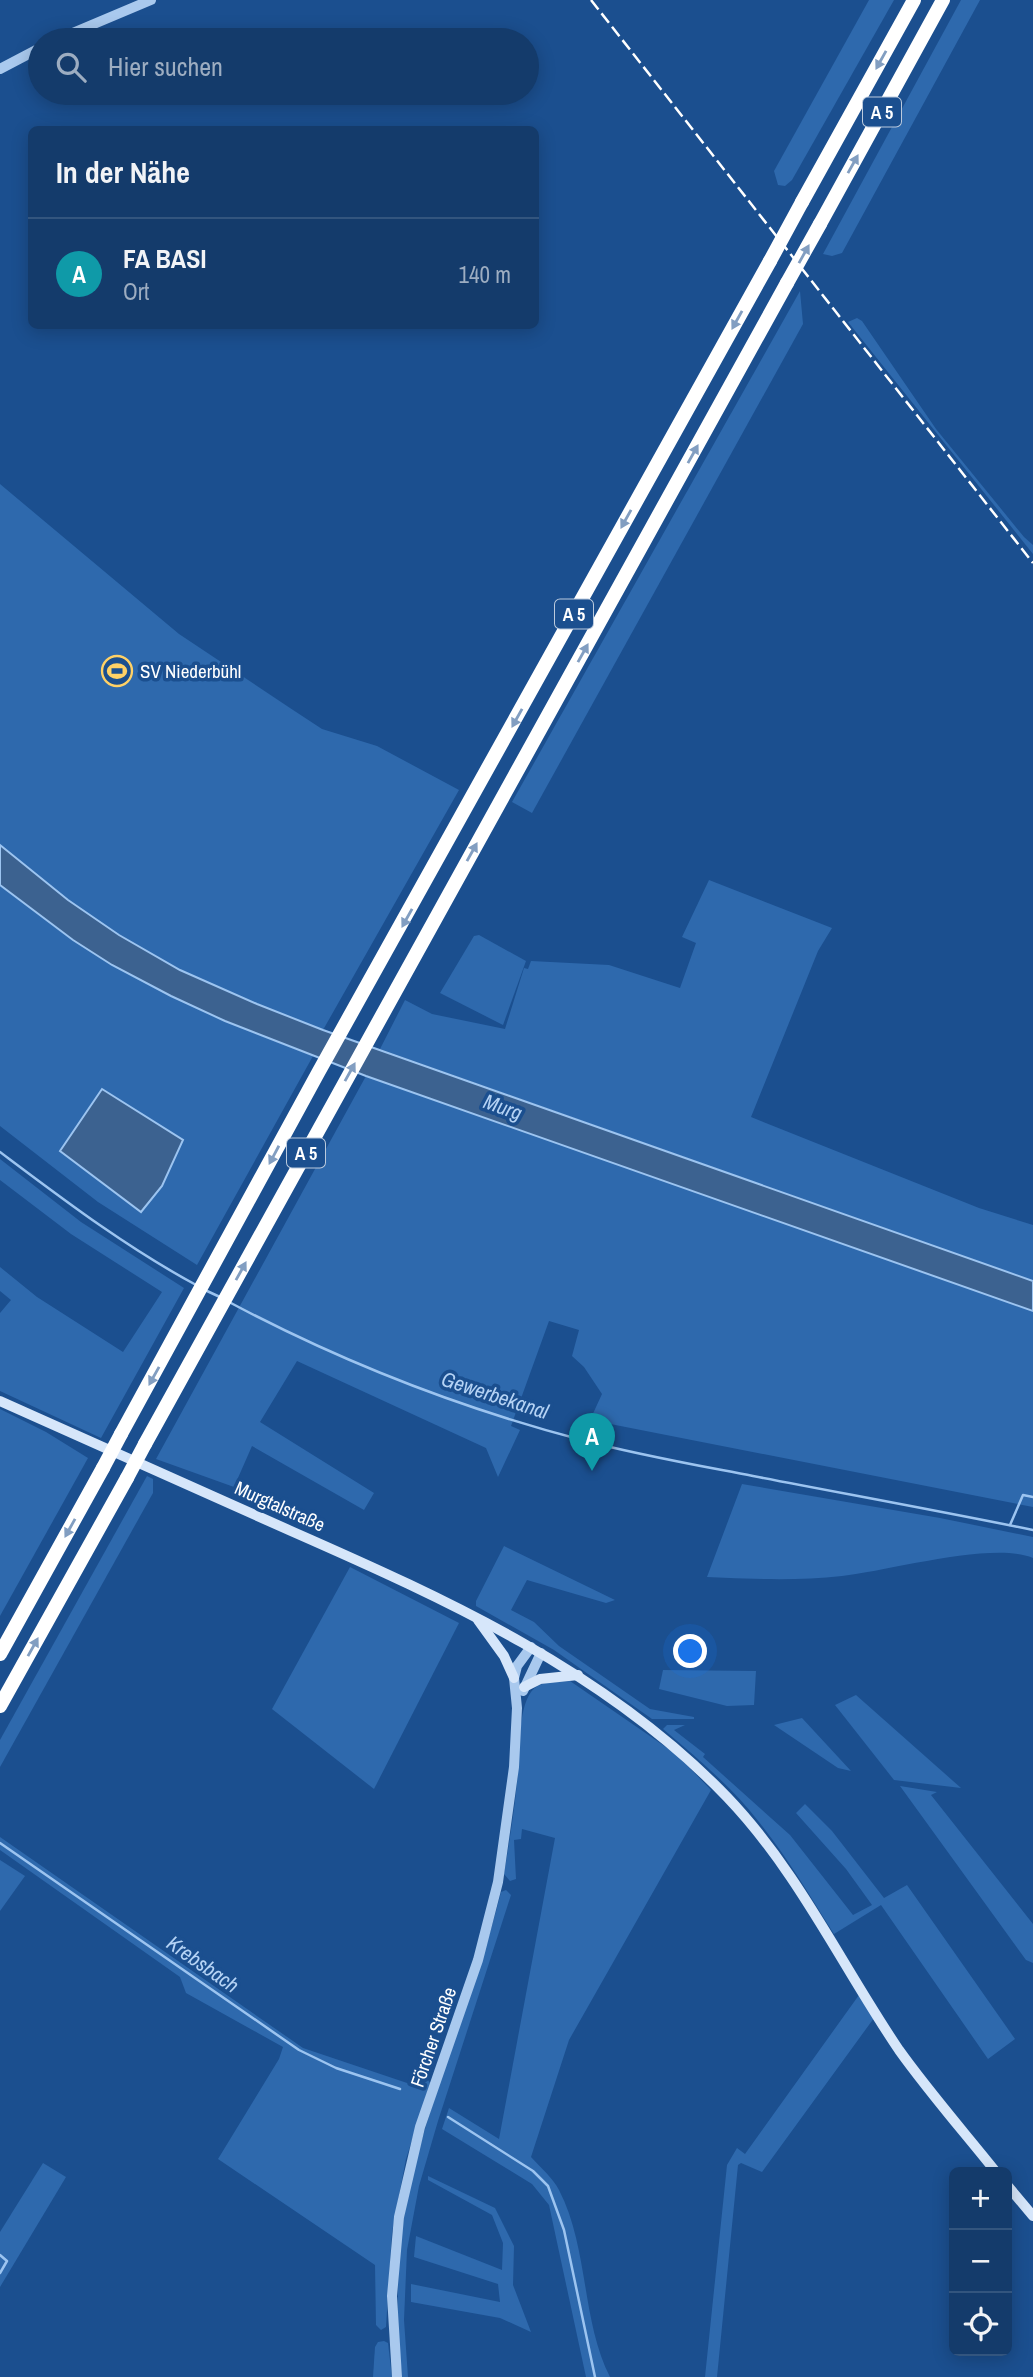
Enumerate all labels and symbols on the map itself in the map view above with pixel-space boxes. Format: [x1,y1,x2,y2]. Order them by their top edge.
one-way arrow [875,50,887,70]
road number: A 5 [863,98,901,127]
one-way arrow [847,155,859,174]
one-way arrow [798,244,810,263]
one-way arrow [731,311,743,330]
one-way arrow [687,444,699,464]
one-way arrow [621,510,633,530]
road number: A 5 [555,600,593,628]
one-way arrow [576,642,588,662]
sports icon: SV Niederbühl [100,654,134,688]
place label: SV Niederbühl [140,658,241,684]
one-way arrow [511,709,523,729]
one-way arrow [466,842,478,861]
one-way arrow [401,908,413,928]
one-way arrow [344,1062,356,1082]
water label: Murg [480,1087,527,1127]
road number: A 5 [287,1138,325,1168]
one-way arrow [268,1145,280,1164]
one-way arrow [235,1262,247,1281]
water label: Gewerbekanal [438,1364,553,1426]
one-way arrow [148,1366,159,1386]
pin: A [569,1413,615,1471]
street label: Murgtalstraße [231,1475,329,1537]
one-way arrow [64,1518,76,1538]
your location [673,1634,707,1668]
one-way arrow [27,1637,39,1656]
water label: Krebsbach [161,1929,245,1999]
street label: Förcher Straße [404,1984,462,2090]

